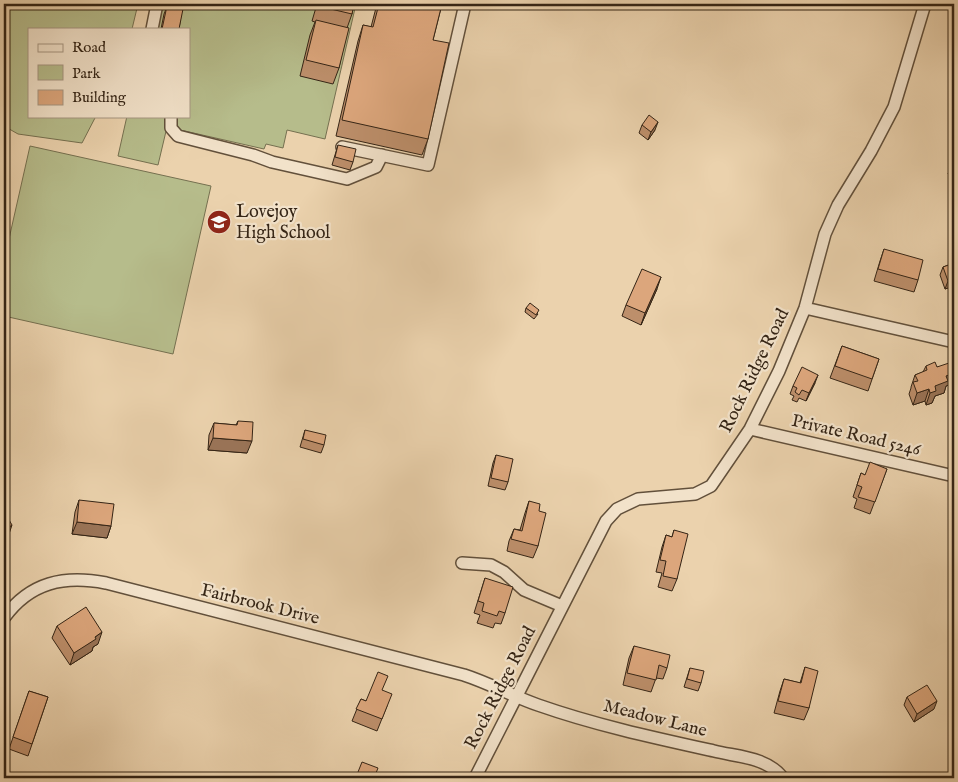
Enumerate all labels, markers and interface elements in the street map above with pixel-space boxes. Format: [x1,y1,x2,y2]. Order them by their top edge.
legend [28,28,190,118]
text: Road [72,38,107,57]
text: Park [72,64,102,83]
text: Building [72,88,127,107]
place label: Lovejoy High School [236,201,330,245]
school or university icon: Lovejoy High School [206,209,232,235]
street label: Rock Ridge Road [715,305,795,437]
street label: Private Road 5246 [789,410,923,462]
street label: Fairbrook Drive [198,579,322,631]
street label: Rock Ridge Road [460,622,542,753]
street label: Meadow Lane [601,695,709,743]

